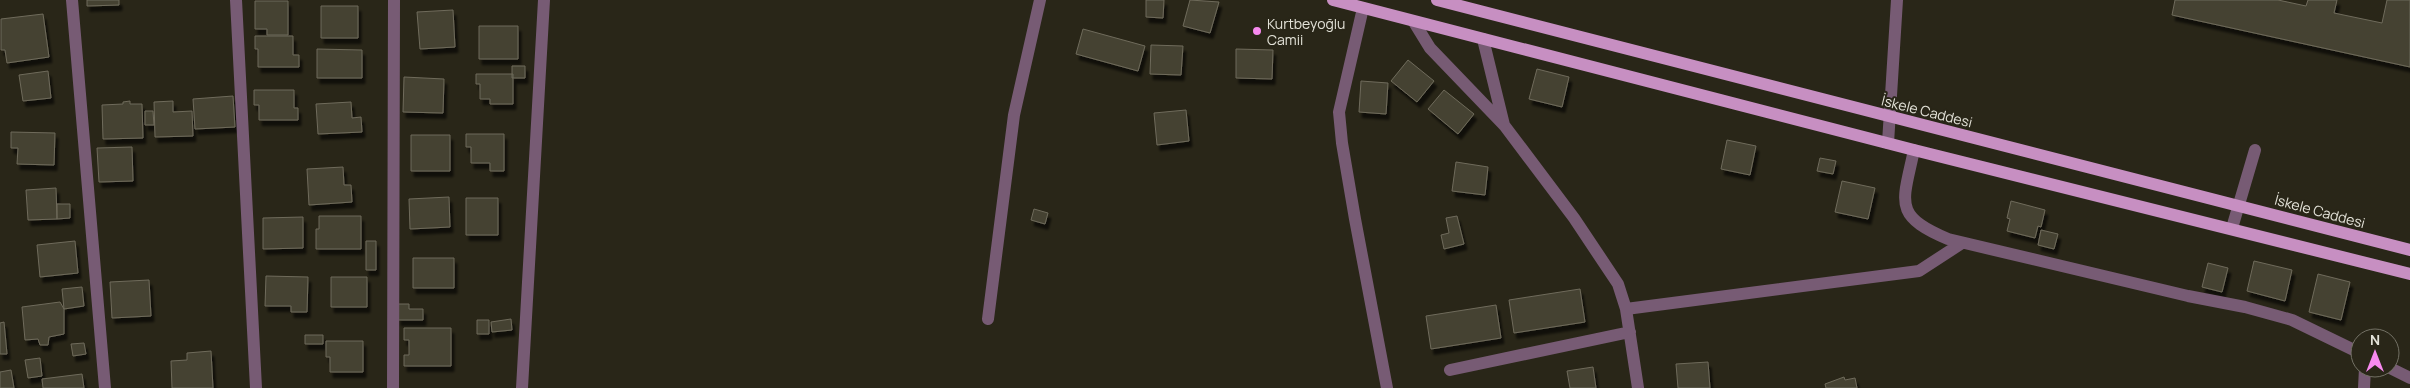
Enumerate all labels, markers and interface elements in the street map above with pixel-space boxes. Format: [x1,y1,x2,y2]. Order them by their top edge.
place label: Kurtbeyoğlu Camii [1267,14,1345,49]
marker: Kurtbeyoğlu Camii [1251,25,1263,37]
street label: İskele Caddesi [1880,91,1974,131]
street label: İskele Caddesi [2273,190,2367,232]
north arrow [2350,328,2400,378]
text: N [2370,330,2380,349]

